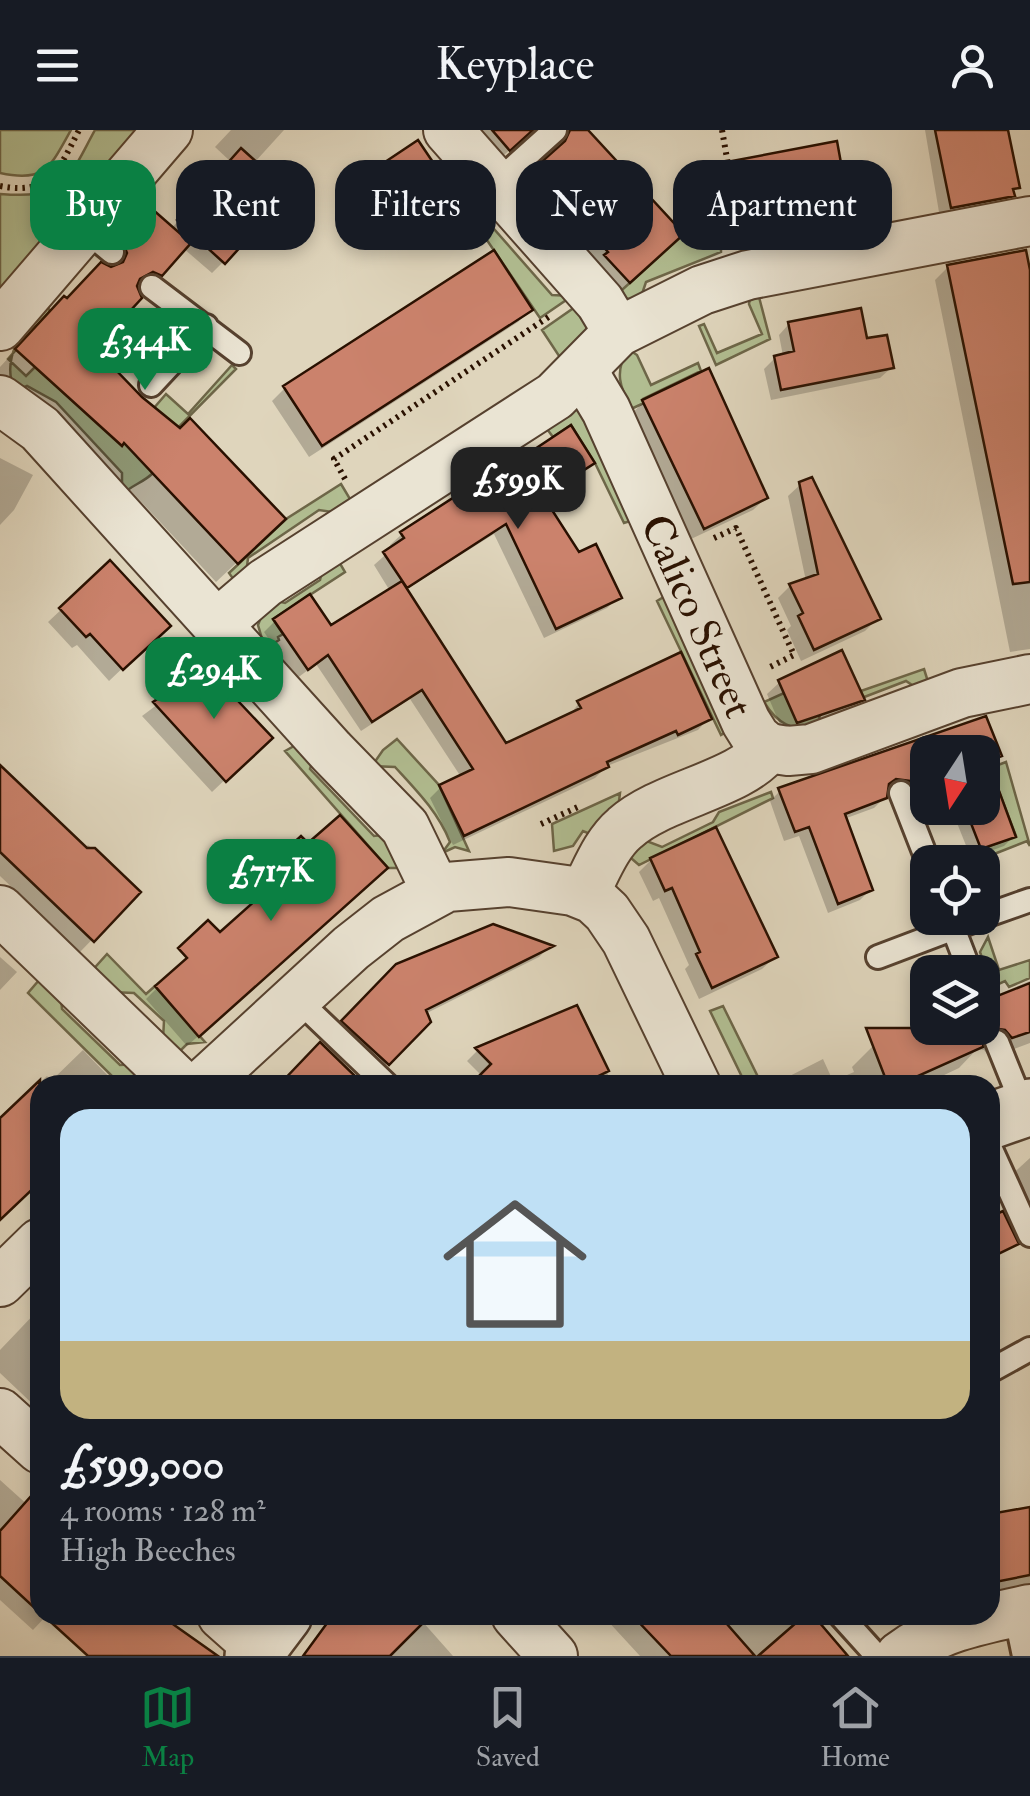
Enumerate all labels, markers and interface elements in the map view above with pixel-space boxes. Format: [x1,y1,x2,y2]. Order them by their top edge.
text: Keyplace [436,37,594,93]
icon: menu [30,38,85,93]
icon: person [945,38,1000,93]
chip: Buy [30,160,156,250]
chip: Rent [176,160,315,250]
chip: Filters [335,160,496,250]
chip: New [516,160,653,250]
chip: Apartment [673,160,892,250]
pin: £344K [75,308,215,393]
text: £344K [100,320,190,360]
pin: £599K [448,447,588,532]
text: £599K [473,459,563,499]
street label: Calico Street [628,507,765,726]
pin: £294K [144,637,284,722]
text: £294K [167,649,261,689]
north arrow [910,735,1000,825]
map controls [910,735,1000,1045]
pin: £717K [201,839,341,924]
button: locate [910,845,1000,935]
text: £717K [229,851,313,891]
button: layers [910,955,1000,1045]
icon: home [425,1174,605,1354]
text: £599,000 [60,1439,224,1491]
text: 4 rooms · 128 m² [60,1491,265,1531]
text: High Beeches [60,1531,236,1571]
tab: Map [140,1680,195,1775]
tab: Saved [476,1680,540,1775]
tab: Home [820,1680,890,1775]

